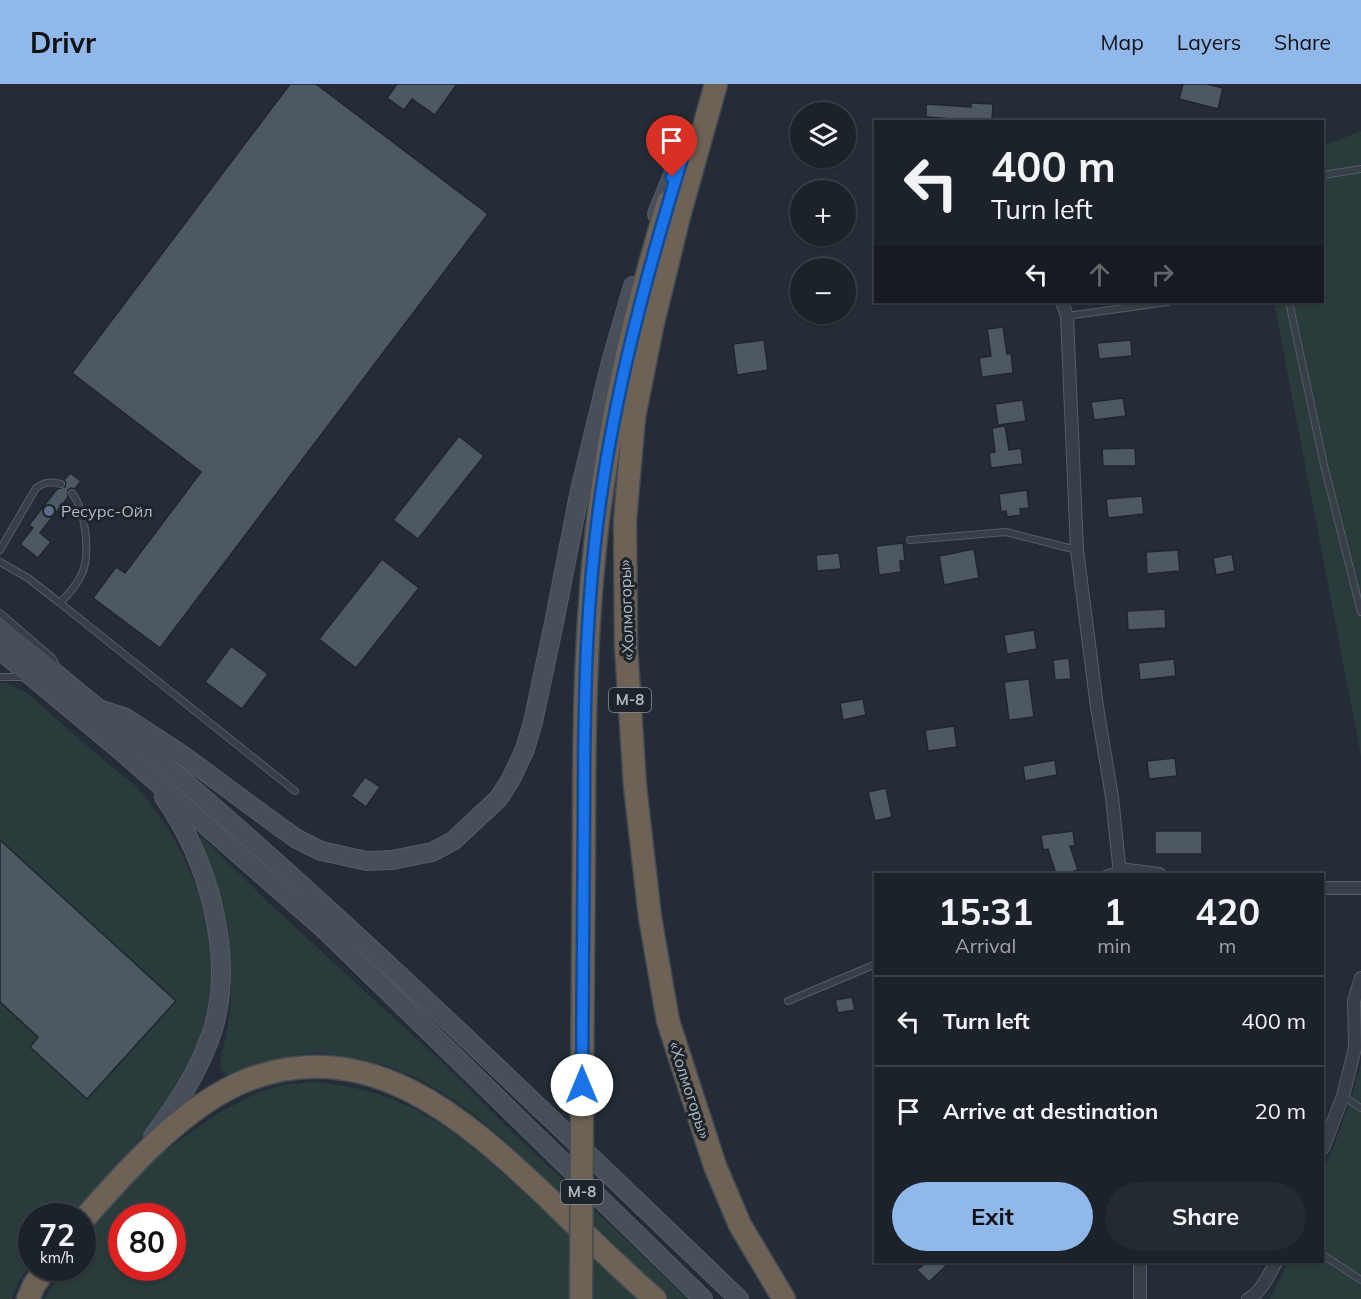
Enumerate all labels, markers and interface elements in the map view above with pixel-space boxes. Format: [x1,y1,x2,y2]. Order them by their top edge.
text: Drivr [30,25,96,60]
text: Map [1101,29,1144,55]
text: Layers [1177,29,1241,55]
text: Share [1274,29,1331,55]
map controls [790,102,856,324]
button: layers [790,102,856,168]
pin [646,115,697,177]
icon: arrive [655,124,688,157]
text: 400 m [991,140,1116,193]
icon: left [892,144,970,222]
button: + [790,180,856,246]
text: Turn left [991,192,1093,226]
button: − [790,258,856,324]
icon: left [1020,258,1053,291]
icon: ahead [1083,258,1116,291]
icon: right [1146,258,1179,291]
place label: Ресурс-Ойл [61,501,153,521]
marker: Ресурс-Ойл [42,504,56,518]
street label: «Холмогоры» [614,559,638,661]
road number: М-8 [609,688,651,712]
text: 15:31 [938,889,1033,934]
text: 1 [1103,889,1125,934]
text: 420 [1195,889,1260,934]
text: Arrival [955,933,1016,958]
text: min [1097,933,1131,958]
text: m [1219,933,1236,958]
icon: left [892,1005,925,1038]
text: Turn left [943,1007,1030,1035]
text: 400 m [1241,1007,1306,1035]
street label: «Холмогоры» [665,1039,715,1141]
position arrow [550,1053,614,1117]
icon: arrive [892,1095,925,1128]
text: Arrive at destination [943,1097,1158,1125]
text: 20 m [1255,1097,1306,1125]
road number: М-8 [561,1180,603,1204]
button: Exit [892,1182,1093,1251]
button: Share [1105,1182,1306,1251]
speed limit sign: 80 [108,1203,186,1281]
text: 72 [39,1216,75,1254]
text: km/h [40,1248,74,1267]

